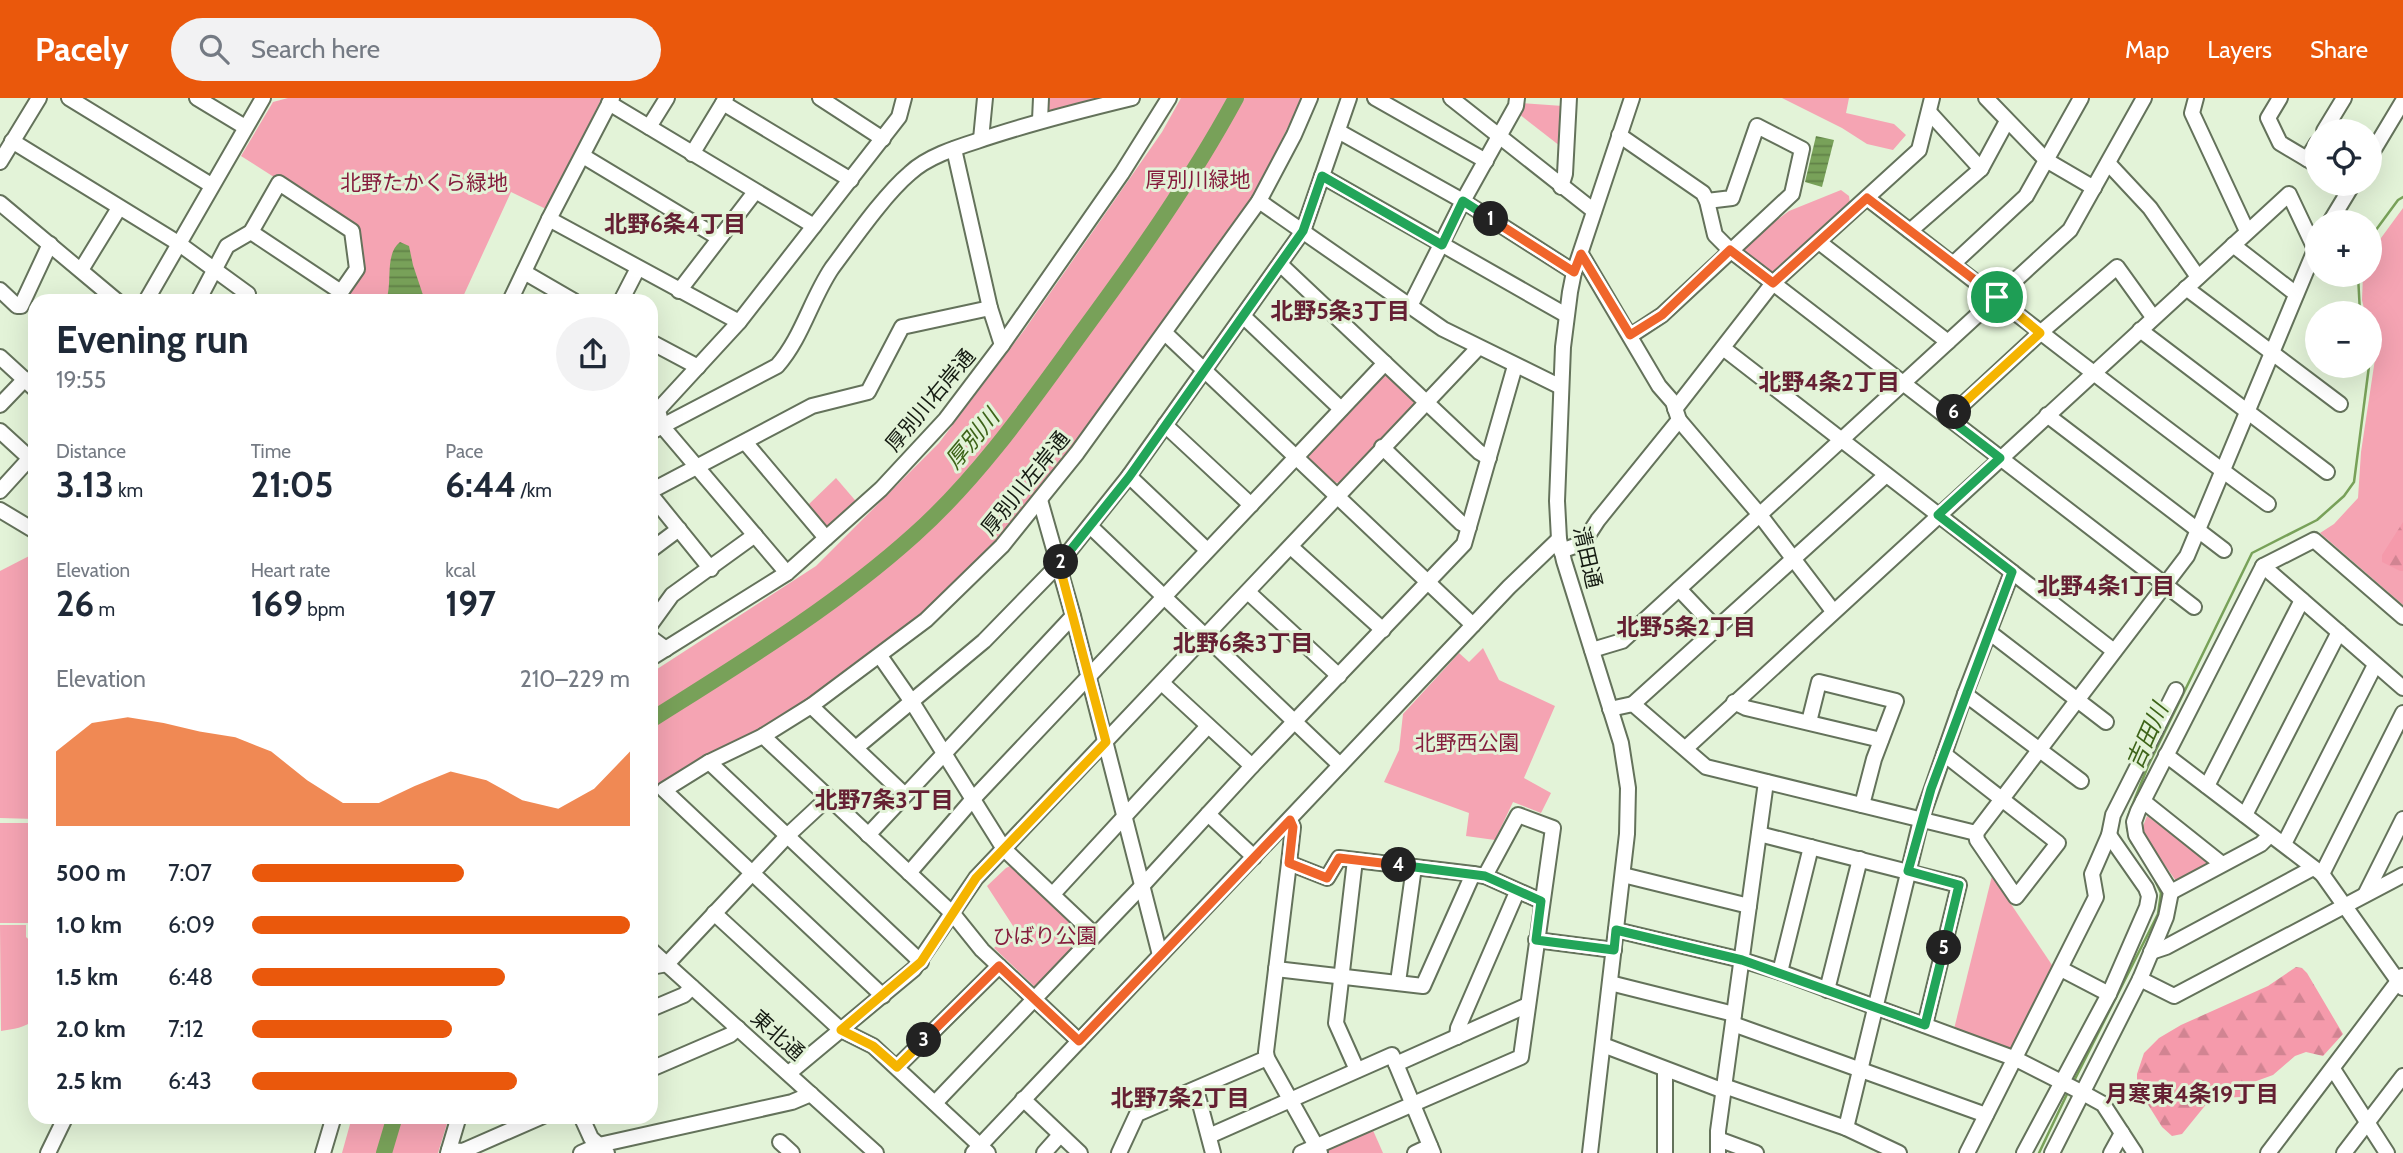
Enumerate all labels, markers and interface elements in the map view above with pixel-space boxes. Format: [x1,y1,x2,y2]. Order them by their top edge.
search box [171,18,661,81]
text: Pacely [35,29,129,69]
icon: search [195,30,233,68]
text: Search here [251,33,380,65]
text: Map [2125,35,2169,64]
text: Layers [2207,35,2272,64]
text: Share [2310,35,2368,64]
map controls [2305,119,2382,378]
button: locate [2305,119,2382,196]
park label: 厚別川緑地 [1146,167,1251,192]
park label: 北野たかくら緑地 [340,170,508,195]
pin: 1 [1474,202,1508,236]
text: 1 [1487,207,1494,230]
district label: 北野6条4丁目 [604,210,746,238]
button: + [2305,210,2382,287]
pin [1967,267,2027,327]
icon: arrive [1978,278,2016,316]
district label: 北野5条3丁目 [1270,297,1410,325]
button: − [2305,301,2382,378]
text: Evening run [56,316,249,363]
button: share [556,317,630,391]
street label: 厚別川右岸通 [880,344,980,456]
text: 19:55 [56,366,106,394]
district label: 北野4条2丁目 [1758,368,1900,396]
pin: 6 [1937,394,1972,430]
text: 6 [1948,400,1959,423]
water label: 厚別川 [939,404,1005,474]
street label: 厚別川左岸通 [976,426,1074,540]
text: Distance [56,440,126,463]
text: Time [251,440,291,463]
text: Pace [445,440,483,463]
text: 3.13 [56,463,114,506]
text: 21:05 [251,463,333,506]
text: 6:44 [445,463,516,506]
text: km [114,479,143,502]
text: /km [516,479,552,502]
street label: 清田通 [1569,523,1607,591]
pin: 2 [1044,545,1078,580]
text: 2 [1055,550,1066,573]
text: Elevation [56,559,130,582]
text: Heart rate [251,559,330,582]
text: kcal [445,559,476,582]
district label: 北野4条1丁目 [2037,572,2175,600]
text: 26 [56,582,94,625]
text: 169 [251,582,303,625]
text: 197 [445,582,496,625]
text: m [94,598,115,621]
text: bpm [303,598,345,621]
district label: 北野5条2丁目 [1616,613,1756,641]
district label: 北野6条3丁目 [1173,629,1313,657]
text: Elevation [56,665,146,693]
text: 210–229 m [520,665,630,693]
water label: 吉田川 [2120,696,2175,773]
park label: 北野西公園 [1415,730,1520,755]
district label: 北野7条3丁目 [814,786,954,814]
pin: 4 [1382,848,1416,882]
text: 4 [1393,853,1404,876]
text: 500 m [56,859,126,887]
text: 7:07 [168,859,212,887]
text: 1.0 km [56,911,122,939]
text: 6:09 [168,911,215,939]
park label: ひばり公園 [993,923,1098,948]
pin: 5 [1926,930,1962,966]
text: 5 [1938,936,1949,959]
text: 1.5 km [56,963,118,991]
text: 6:48 [168,963,213,991]
street label: 東北通 [746,1005,810,1065]
text: 2.0 km [56,1015,126,1043]
text: 7:12 [168,1015,204,1043]
pin: 3 [906,1023,942,1058]
text: 3 [918,1028,929,1051]
text: 2.5 km [56,1067,122,1095]
text: 6:43 [168,1067,212,1095]
district label: 月寒東4条19丁目 [2105,1080,2279,1108]
district label: 北野7条2丁目 [1111,1084,1249,1112]

